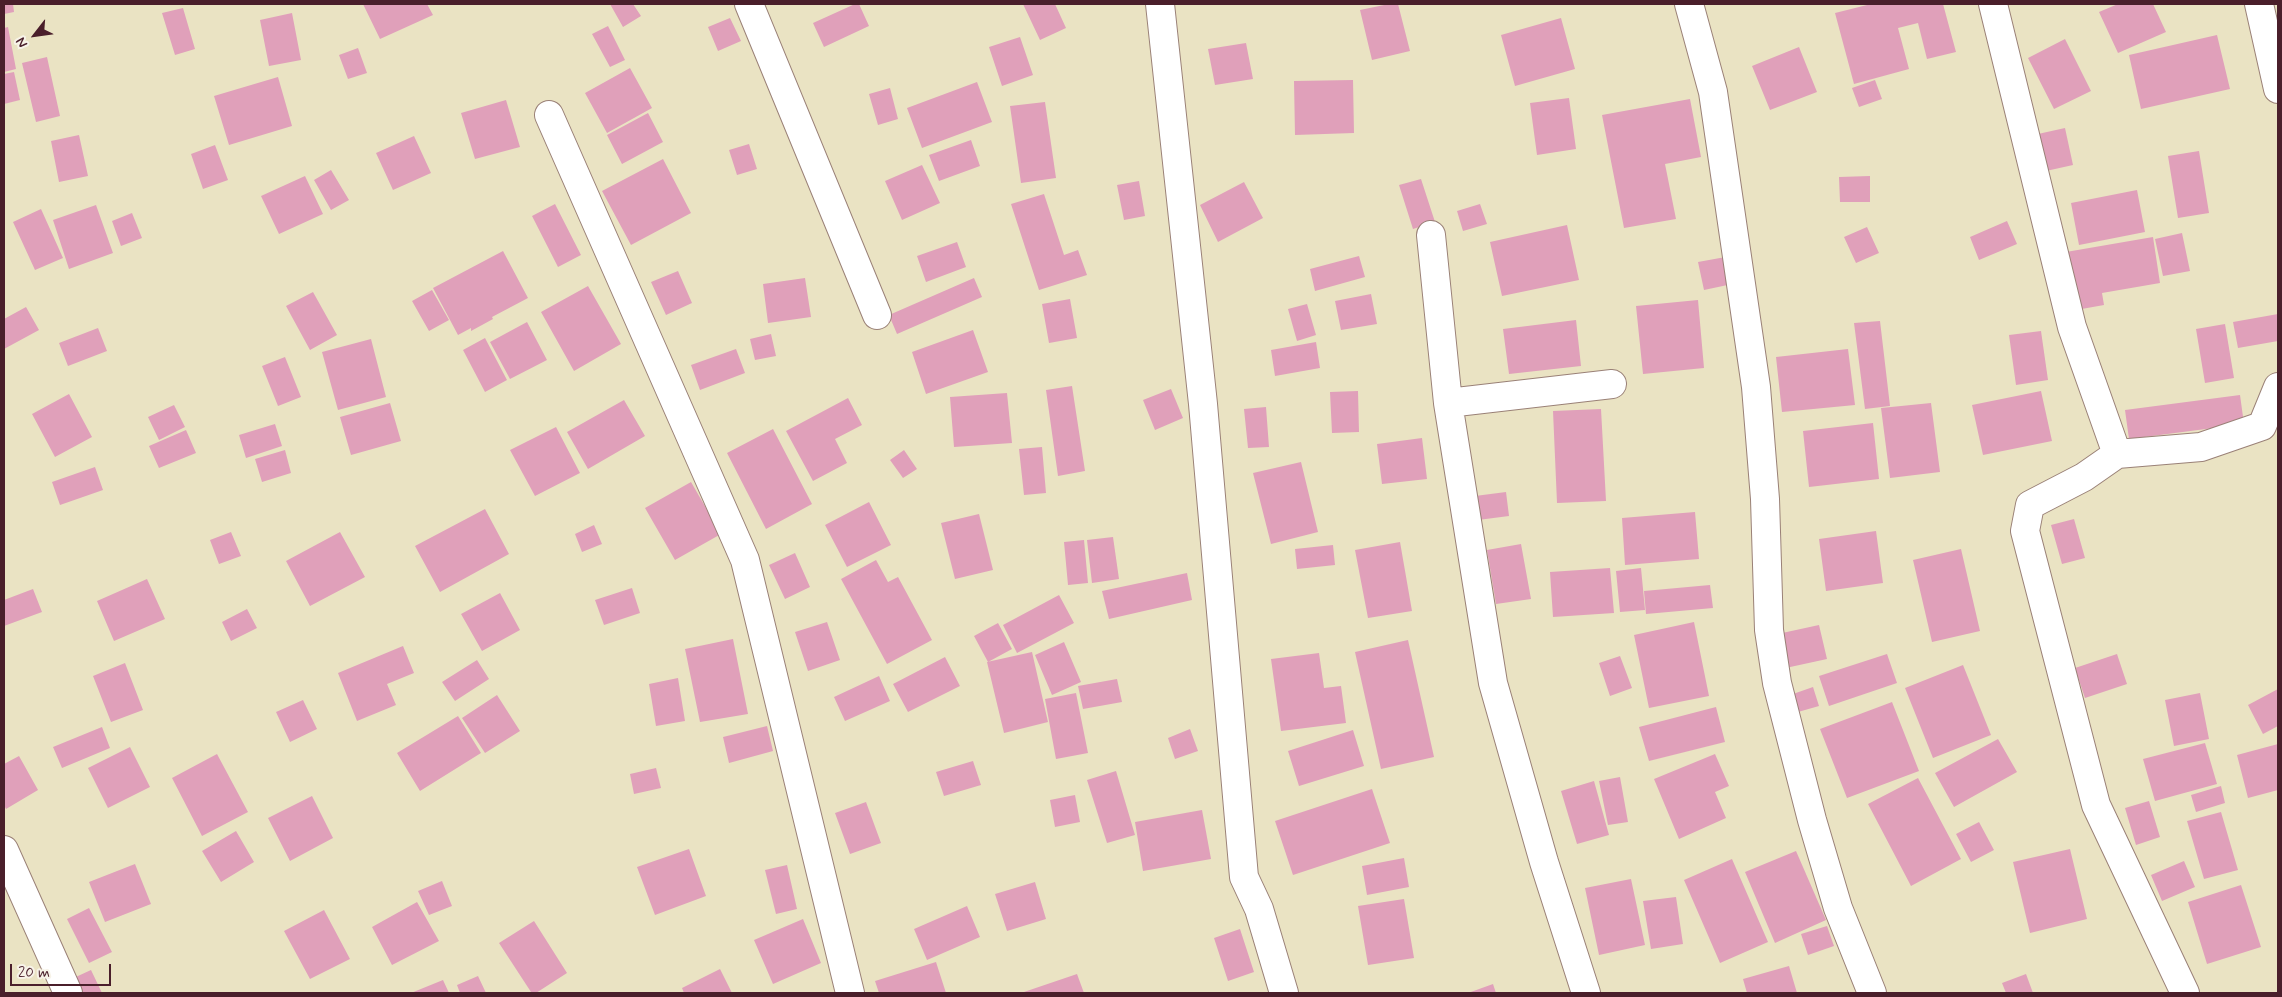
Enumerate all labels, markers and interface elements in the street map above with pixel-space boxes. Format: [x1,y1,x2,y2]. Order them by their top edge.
north arrow [10,10,60,60]
text: N [12,34,32,51]
scale bar [12,954,114,986]
text: 20 m [18,963,50,983]

